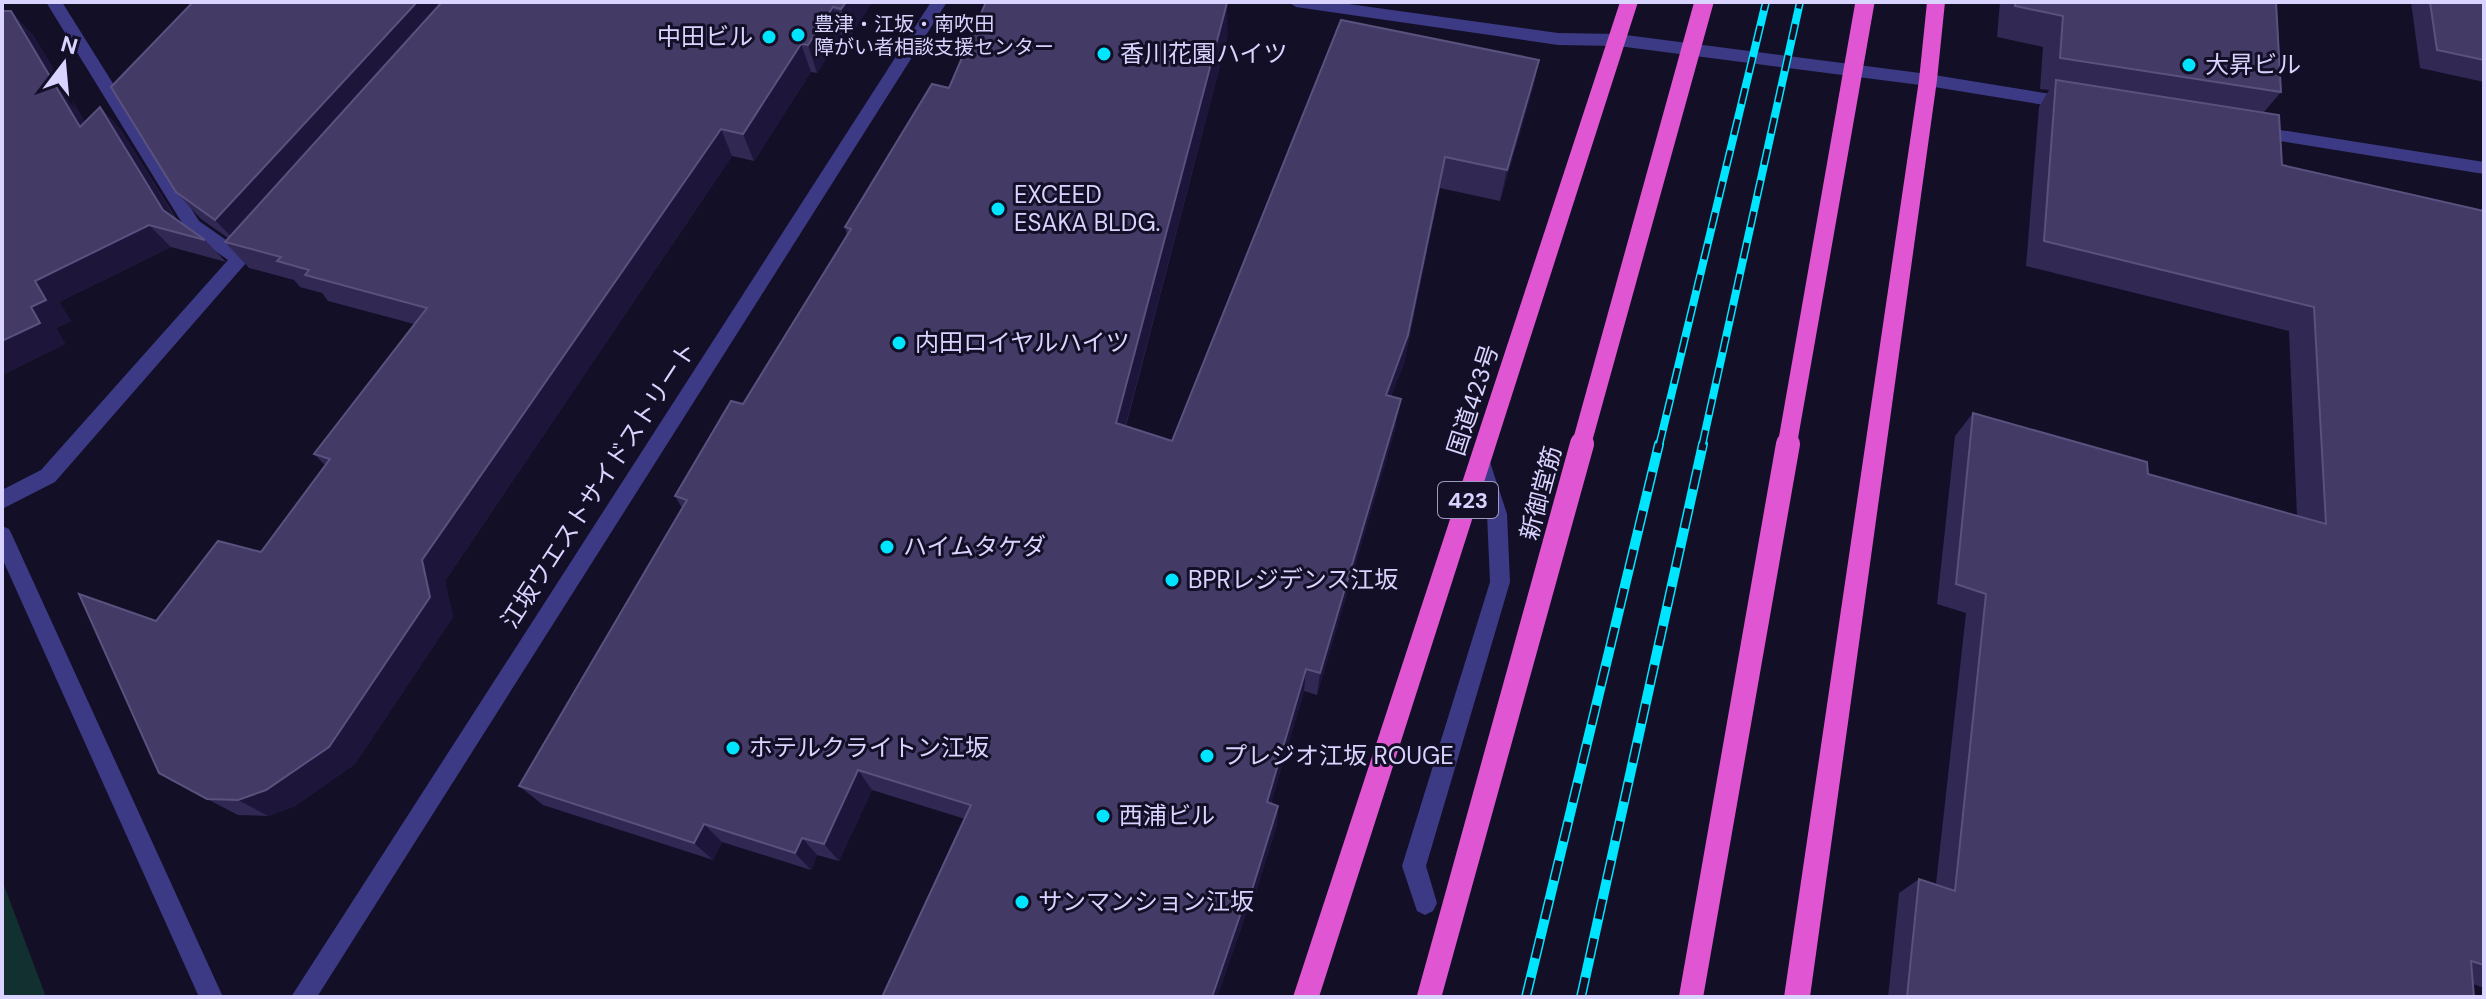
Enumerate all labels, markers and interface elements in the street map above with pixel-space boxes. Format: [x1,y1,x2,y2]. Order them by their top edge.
place label: 豊津・江坂・南吹田 障がい者相談支援センター [814,11,1054,60]
place label: 中田ビル [657,21,753,52]
north arrow [24,24,104,104]
marker: 豊津・江坂・南吹田 障がい者相談支援センター [789,26,807,44]
marker: 中田ビル [760,28,778,46]
text: N [58,29,81,61]
place label: 香川花園ハイツ [1120,38,1288,69]
marker: 香川花園ハイツ [1095,45,1113,63]
place label: 大昇ビル [2205,49,2301,80]
marker: 大昇ビル [2180,56,2198,74]
place label: EXCEED ESAKA BLDG. [1014,179,1160,238]
marker: EXCEED ESAKA BLDG. [989,200,1007,218]
place label: 内田ロイヤルハイツ [915,327,1130,358]
marker: 内田ロイヤルハイツ [890,334,908,352]
street label: 江坂ウエストサイドストリート [494,335,703,634]
street label: 国道423号 [1440,341,1505,459]
street label: 新御堂筋 [1513,442,1568,543]
road number: 423 [1438,482,1498,518]
place label: ハイムタケダ [903,531,1046,562]
marker: ハイムタケダ [878,538,896,556]
place label: BPRレジデンス江坂 [1188,564,1398,595]
marker: BPRレジデンス江坂 [1163,571,1181,589]
place label: ホテルクライトン江坂 [749,732,989,763]
marker: ホテルクライトン江坂 [724,739,742,757]
place label: プレジオ江坂 ROUGE [1223,740,1454,771]
marker: プレジオ江坂 ROUGE [1198,747,1216,765]
place label: 西浦ビル [1119,800,1215,831]
marker: 西浦ビル [1094,807,1112,825]
place label: サンマンション江坂 [1038,886,1254,917]
marker: サンマンション江坂 [1013,893,1031,911]

